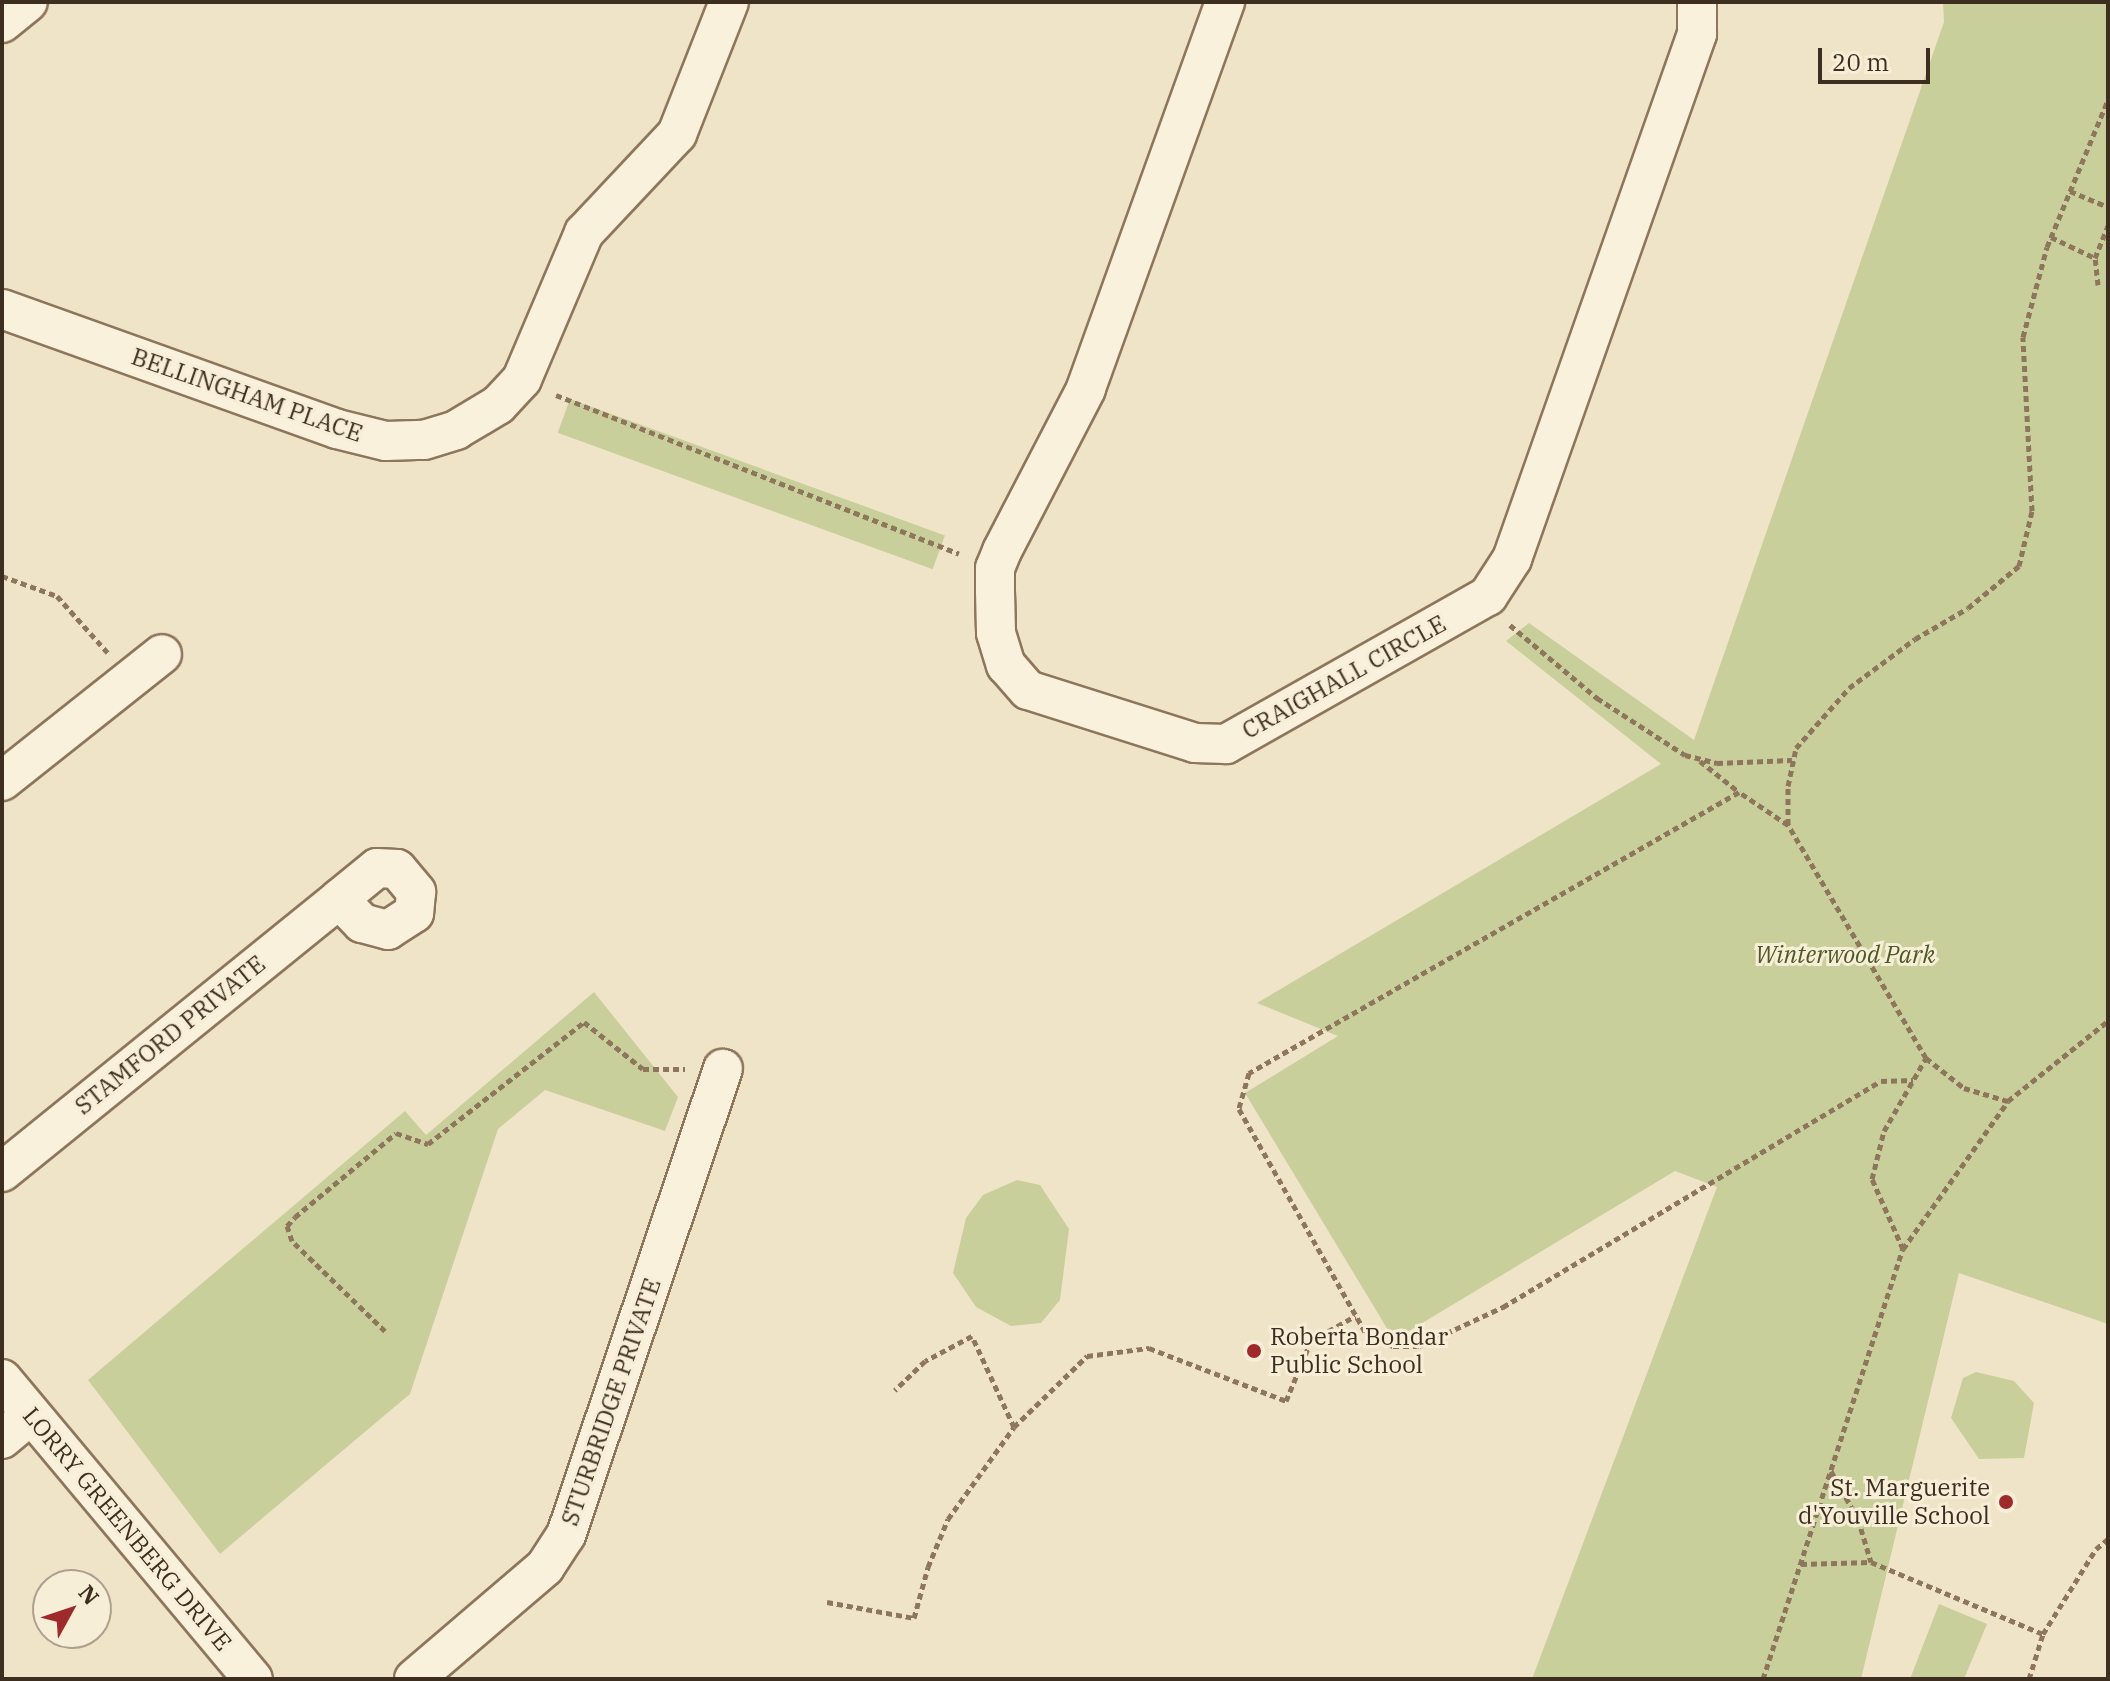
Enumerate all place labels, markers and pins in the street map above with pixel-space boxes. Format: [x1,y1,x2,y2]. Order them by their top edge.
place label: Roberta Bondar Public School [1270,1323,1448,1379]
marker: Roberta Bondar Public School [1245,1342,1263,1360]
place label: St. Marguerite d'Youville School [1798,1474,1990,1530]
marker: St. Marguerite d'Youville School [1997,1493,2015,1511]

